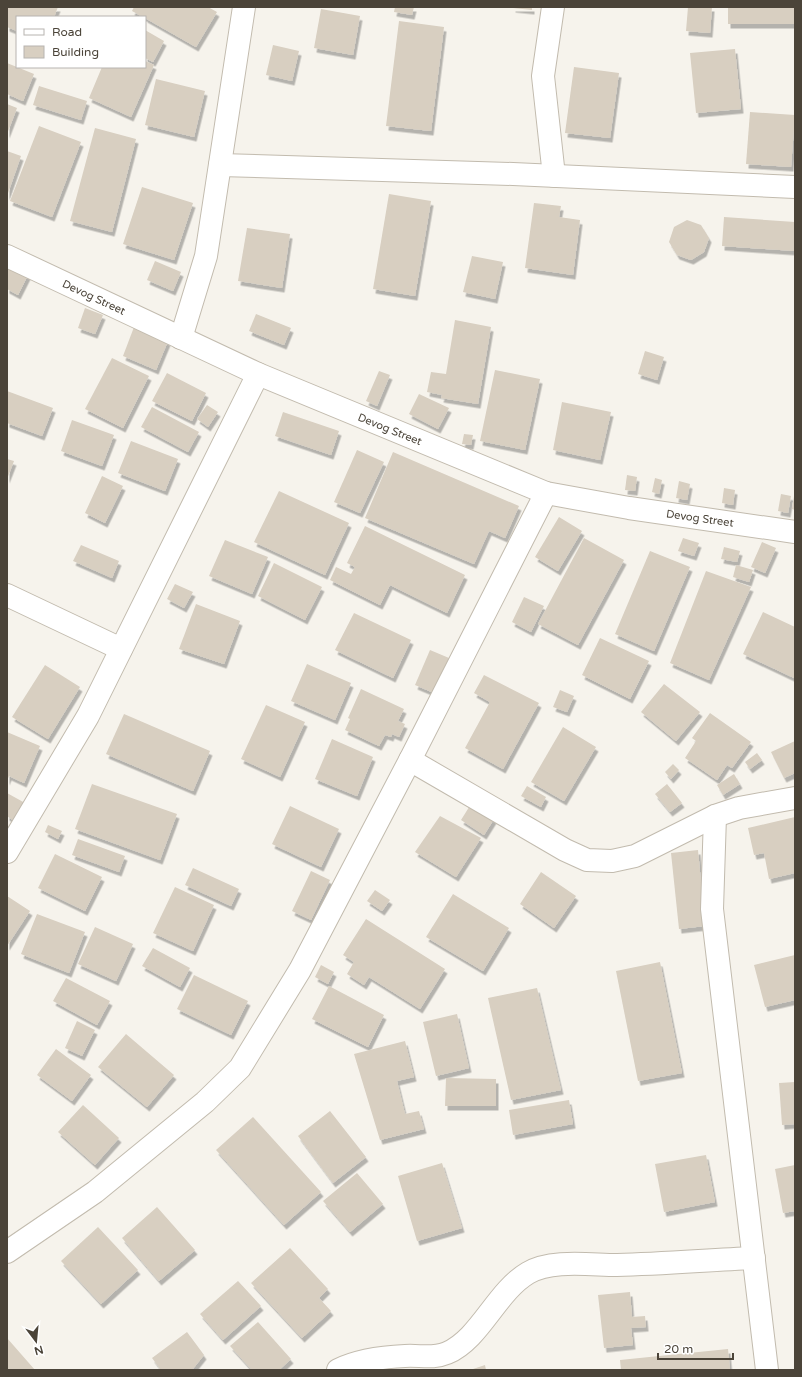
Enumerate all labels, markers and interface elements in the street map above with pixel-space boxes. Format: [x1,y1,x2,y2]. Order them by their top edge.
legend [16,16,146,68]
text: Road [52,25,82,39]
text: Building [52,45,99,59]
street label: Devog Street [60,277,127,318]
street label: Devog Street [356,411,424,448]
street label: Devog Street [665,507,734,530]
north arrow [16,1321,56,1361]
scale bar [658,1335,733,1361]
text: 20 m [664,1342,693,1356]
text: N [33,1343,45,1358]

